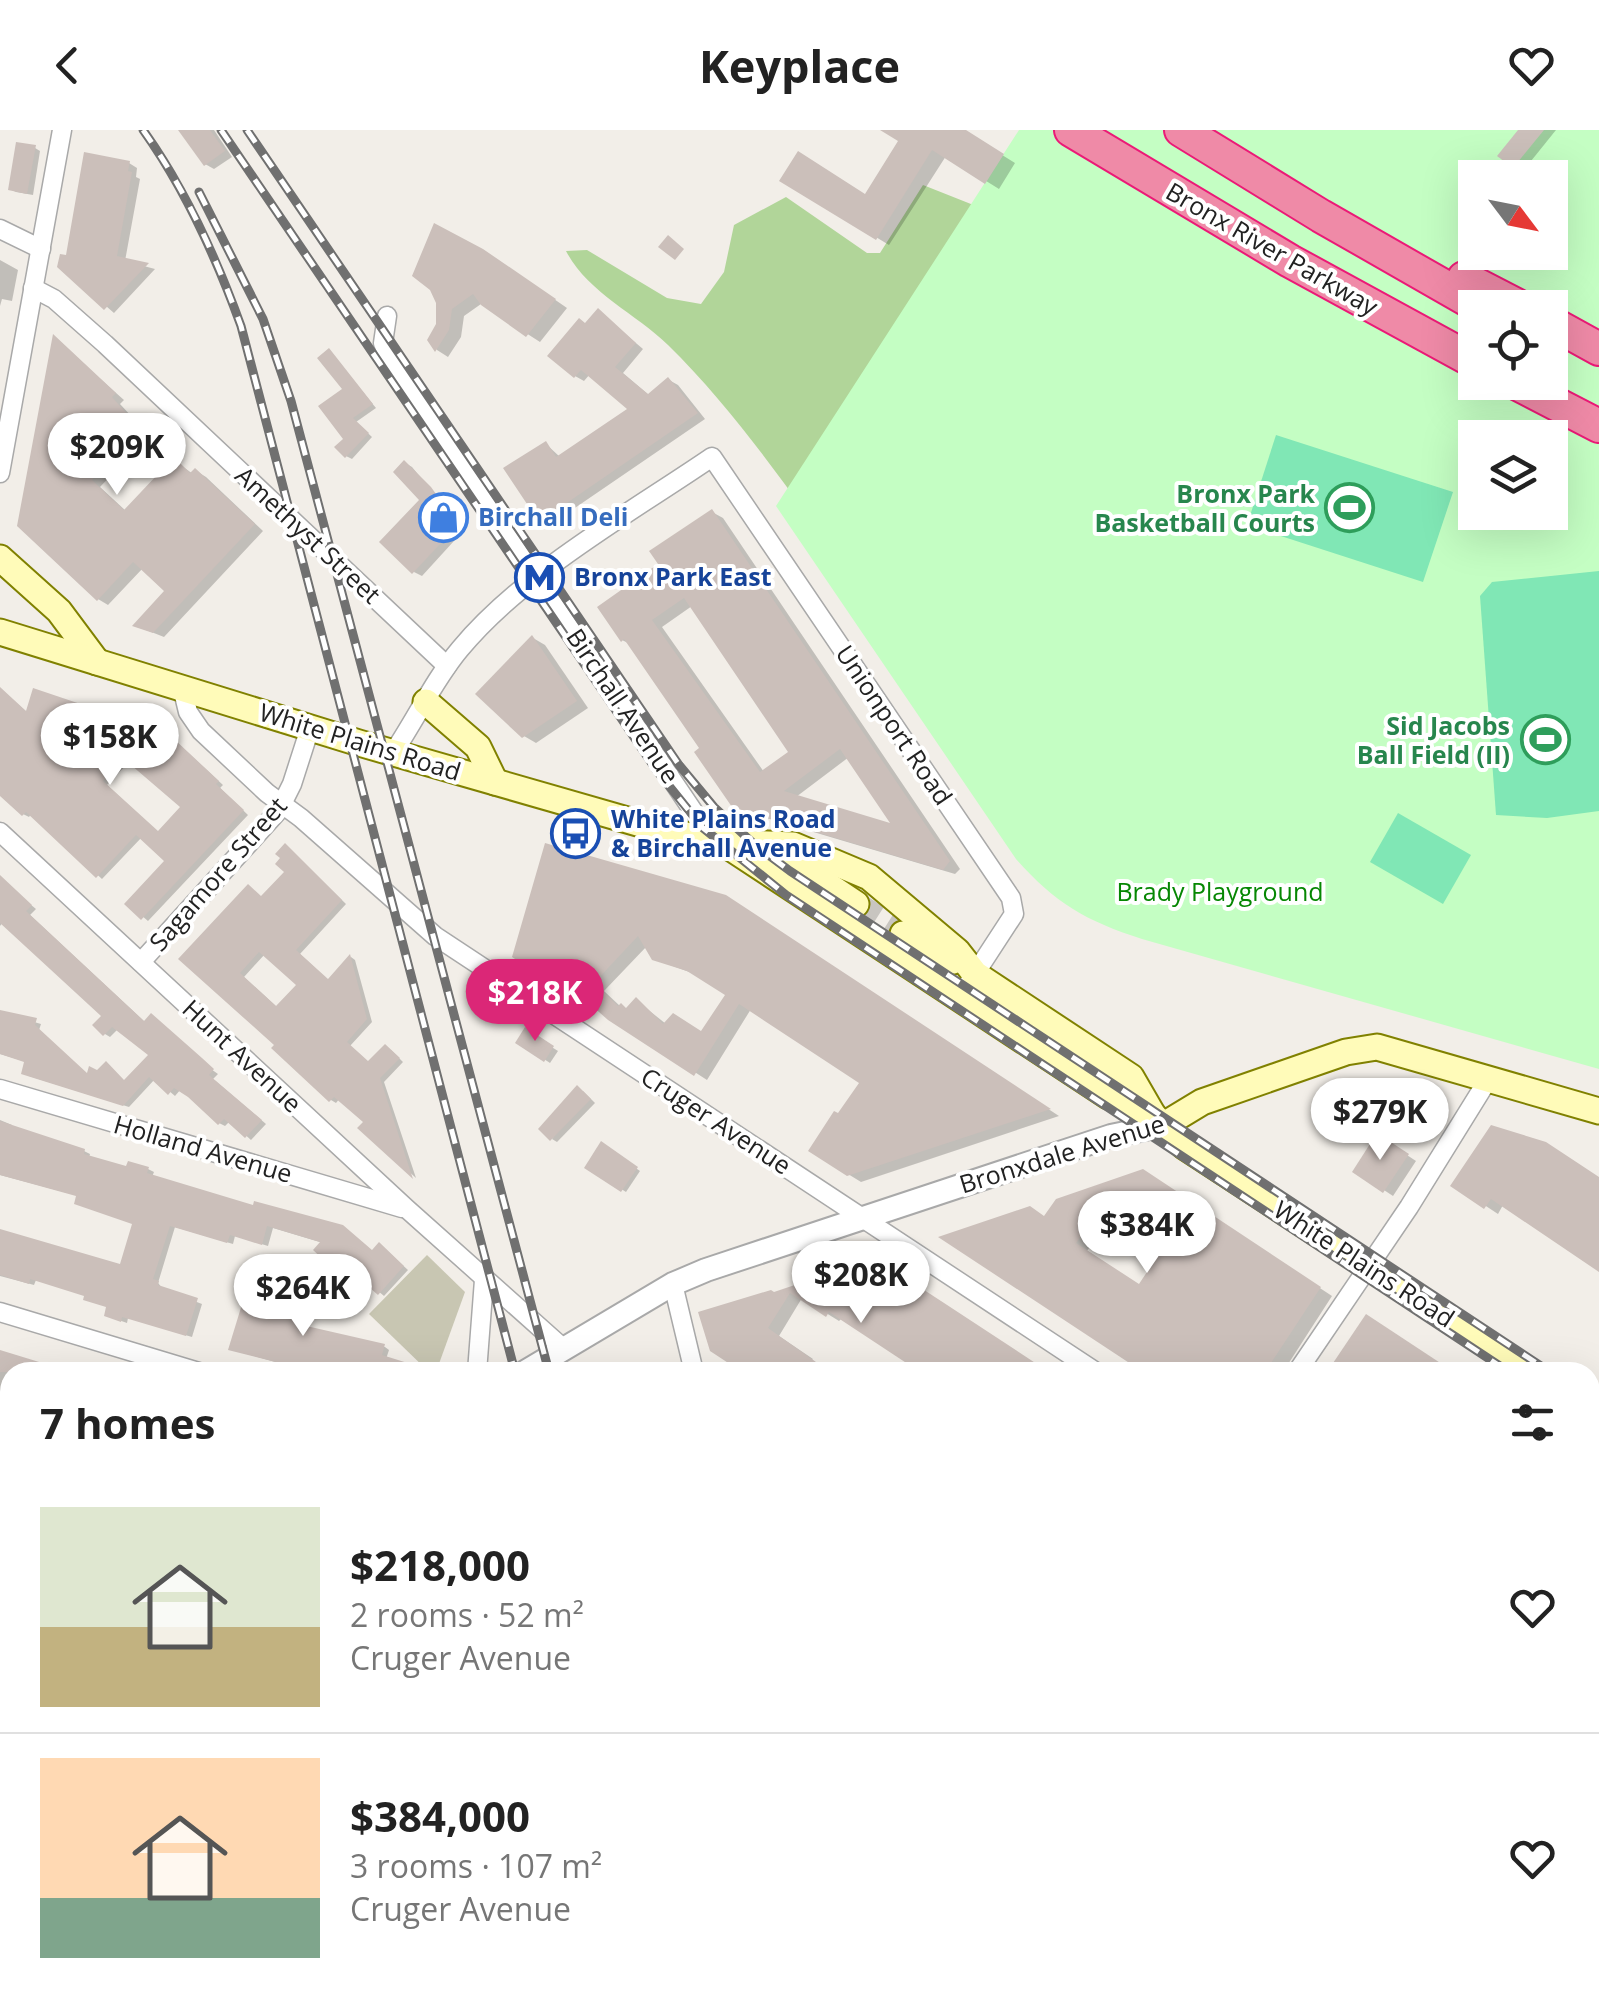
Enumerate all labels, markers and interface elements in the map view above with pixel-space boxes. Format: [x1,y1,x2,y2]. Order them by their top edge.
text: Keyplace [699,35,900,96]
icon: back [40,38,95,93]
icon: heart [1504,38,1559,93]
north arrow [1458,160,1568,270]
map controls [1458,160,1568,530]
street label: Bronx River Parkway [1160,174,1385,323]
button: locate [1458,290,1568,400]
pin: $209K [47,413,187,498]
button: layers [1458,420,1568,530]
text: $209K [70,424,164,467]
street label: Amethyst Street [229,458,389,610]
place label: Bronx Park Basketball Courts [1094,476,1315,539]
sports icon: Bronx Park Basketball Courts [1324,482,1376,534]
shop icon: Birchall Deli [417,491,469,543]
place label: Birchall Deli [478,499,628,533]
metro station icon: Bronx Park East [513,551,565,603]
place label: Bronx Park East [574,559,772,593]
street label: Birchall Avenue [559,621,688,790]
street label: Unionport Road [829,638,961,811]
street label: White Plains Road [255,694,465,788]
pin: $158K [40,703,180,788]
place label: Sid Jacobs Ball Field (II) [1357,708,1510,771]
text: $158K [63,714,157,757]
sports icon: Sid Jacobs Ball Field (II) [1519,714,1571,766]
street label: Sagamore Street [141,789,294,958]
place label: White Plains Road & Birchall Avenue [611,801,836,864]
bus stop icon: White Plains Road & Birchall Avenue [550,807,602,859]
park label: Brady Playground [1116,874,1324,908]
pin: $218K [465,959,605,1044]
text: $218K [488,970,582,1013]
street label: Hunt Avenue [176,991,310,1119]
street label: Cruger Avenue [635,1059,798,1181]
pin: $279K [1310,1078,1450,1163]
text: $279K [1333,1089,1427,1132]
street label: Holland Avenue [110,1106,296,1190]
street label: Bronxdale Avenue [955,1106,1168,1200]
pin: $384K [1077,1191,1217,1276]
street label: White Plains Road [1268,1192,1461,1334]
text: $384K [1100,1202,1194,1245]
pin: $208K [791,1241,931,1326]
text: $208K [814,1252,908,1295]
pin: $264K [233,1254,373,1339]
text: $264K [256,1265,350,1308]
text: 7 homes [40,1394,215,1451]
icon: filters [1505,1395,1560,1450]
text: $218,000 [350,1536,530,1593]
icon: home [120,1547,240,1667]
icon: heart [1505,1580,1560,1635]
text: 2 rooms · 52 m² [350,1593,584,1636]
text: Cruger Avenue [350,1636,571,1679]
text: $384,000 [350,1787,530,1844]
icon: home [120,1798,240,1918]
icon: heart [1505,1831,1560,1886]
text: 3 rooms · 107 m² [350,1844,602,1887]
text: Cruger Avenue [350,1887,571,1930]

